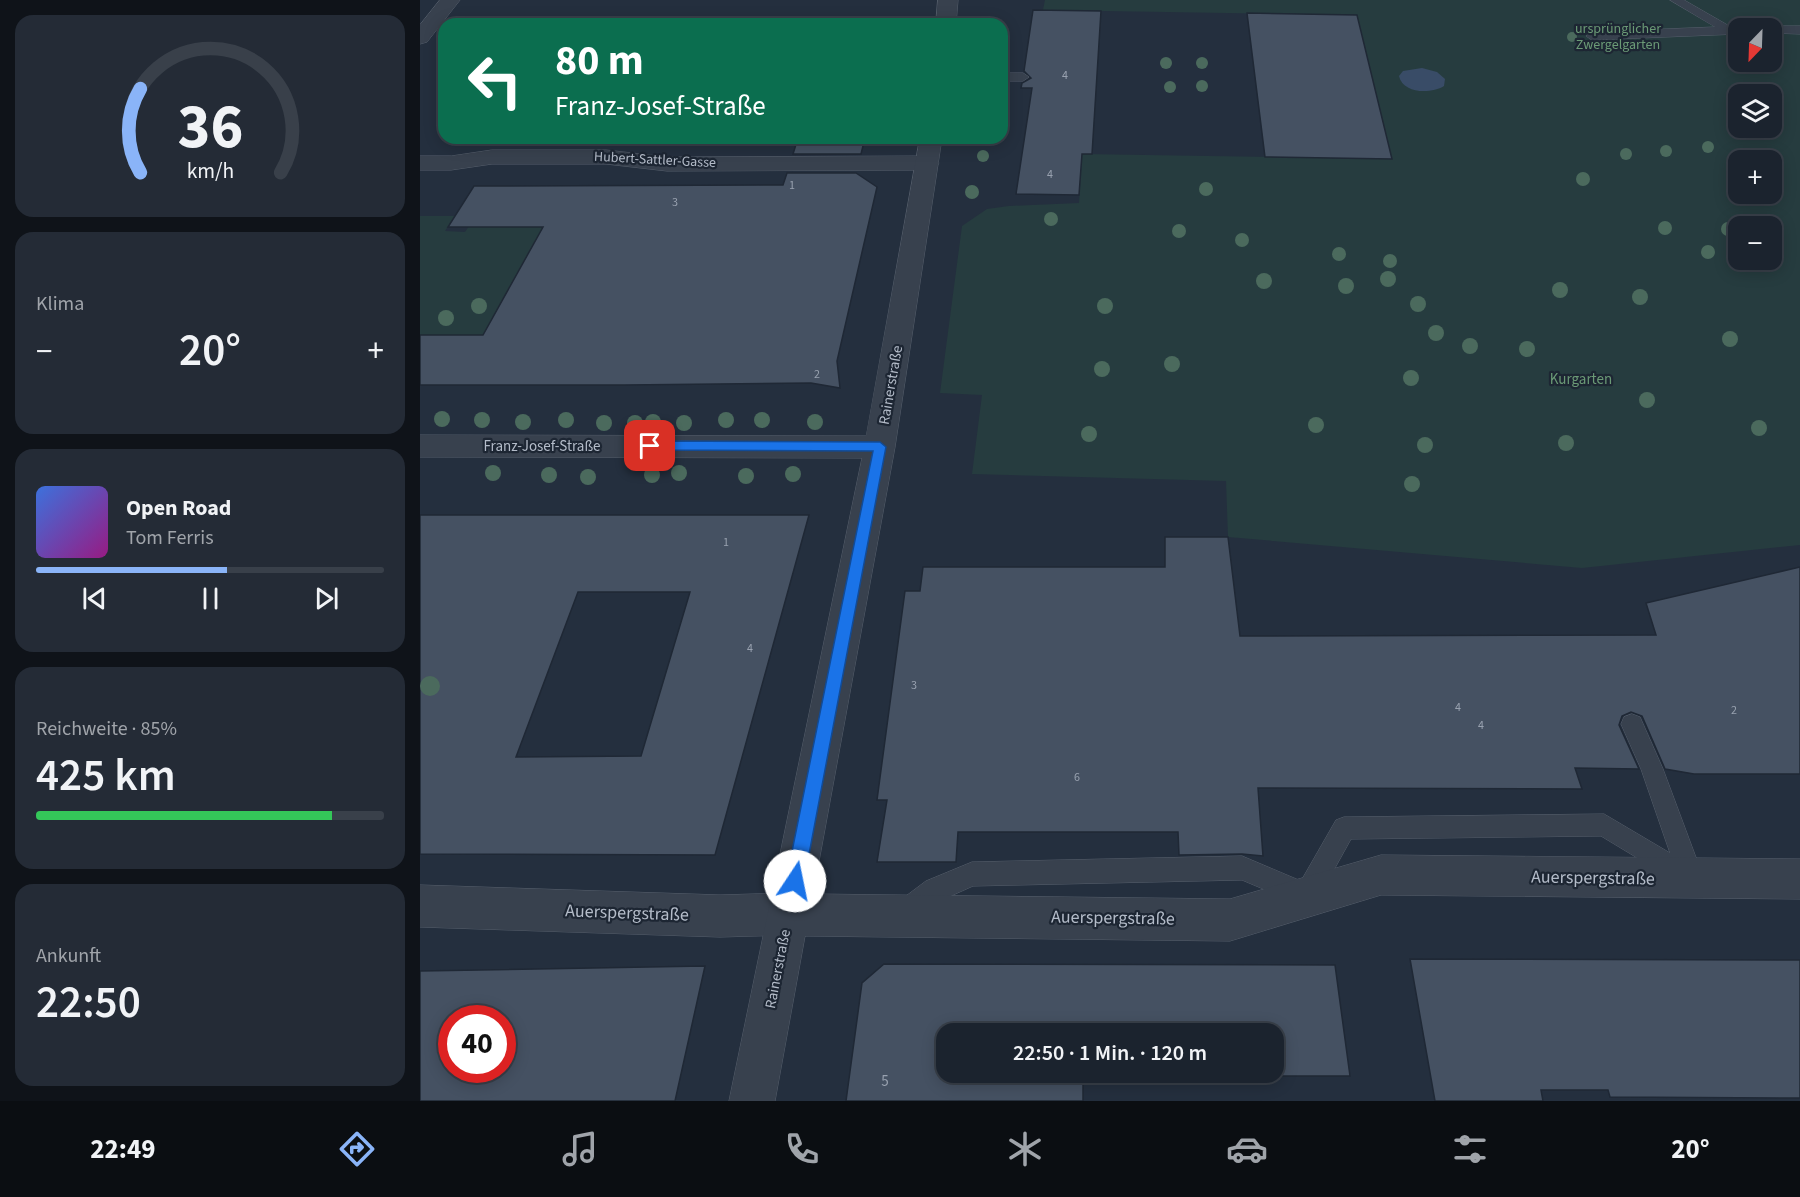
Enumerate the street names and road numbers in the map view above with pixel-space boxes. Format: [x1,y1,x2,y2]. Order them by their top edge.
street label: Hubert-Sattler-Gasse [594,147,717,173]
street label: Rainerstraße [874,344,908,426]
street label: Franz-Josef-Straße [484,436,601,457]
street label: Auerspergstraße [1531,864,1655,892]
street label: Auerspergstraße [565,898,689,928]
street label: Auerspergstraße [1051,904,1175,932]
street label: Rainerstraße [760,928,796,1010]

